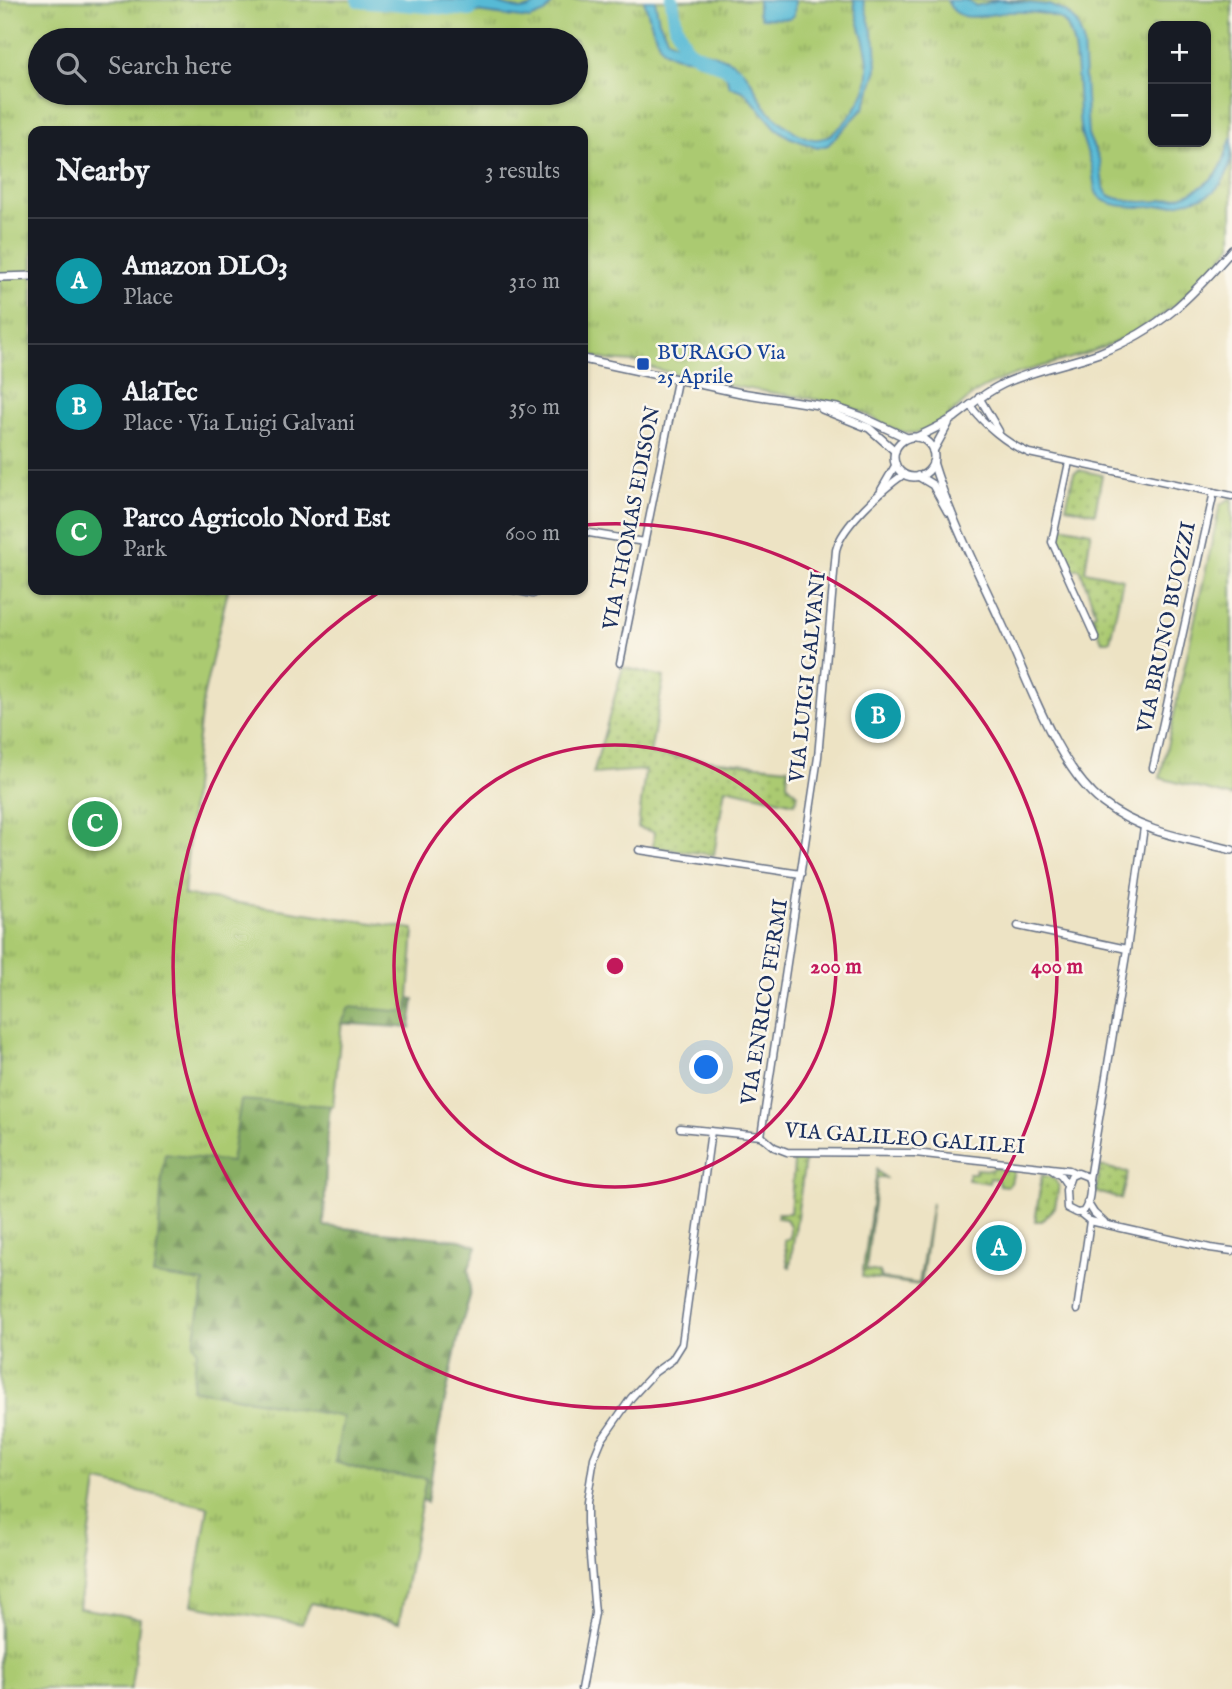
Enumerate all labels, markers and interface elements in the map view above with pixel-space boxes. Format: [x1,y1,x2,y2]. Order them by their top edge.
map controls [1148,21,1211,147]
button: + [1148,21,1211,84]
search box [28,28,588,105]
icon: search [52,48,90,86]
text: Search here [108,50,232,83]
button: − [1148,84,1211,147]
text: Nearby [56,153,149,191]
text: 3 results [485,157,560,186]
text: Amazon DLO3 [123,250,288,283]
text: A [71,267,87,296]
text: 310 m [509,267,560,296]
text: Place [123,283,173,312]
place label: BURAGO Via 25 Aprile [657,340,786,391]
marker: BURAGO Via 25 Aprile [635,356,651,372]
text: AlaTec [123,376,198,409]
text: B [71,393,87,422]
text: 350 m [509,393,560,422]
street label: VIA THOMAS EDISON [597,404,667,633]
text: Place · Via Luigi Galvani [123,409,355,438]
text: Parco Agricolo Nord Est [123,502,390,535]
text: C [71,519,87,548]
text: 600 m [505,519,560,548]
street label: VIA BRUNO BUOZZI [1132,519,1203,736]
text: Park [123,535,167,564]
street label: VIA LUIGI GALVANI [784,570,833,785]
pin: B [855,690,901,742]
pin: C [72,798,118,850]
street label: VIA ENRICO FERMI [736,897,795,1108]
centre of rings [603,954,627,978]
text: 200 m [810,954,862,981]
text: 400 m [1031,954,1084,981]
your location [689,1050,723,1084]
street label: VIA GALILEO GALILEI [783,1118,1026,1161]
pin: A [976,1222,1022,1274]

